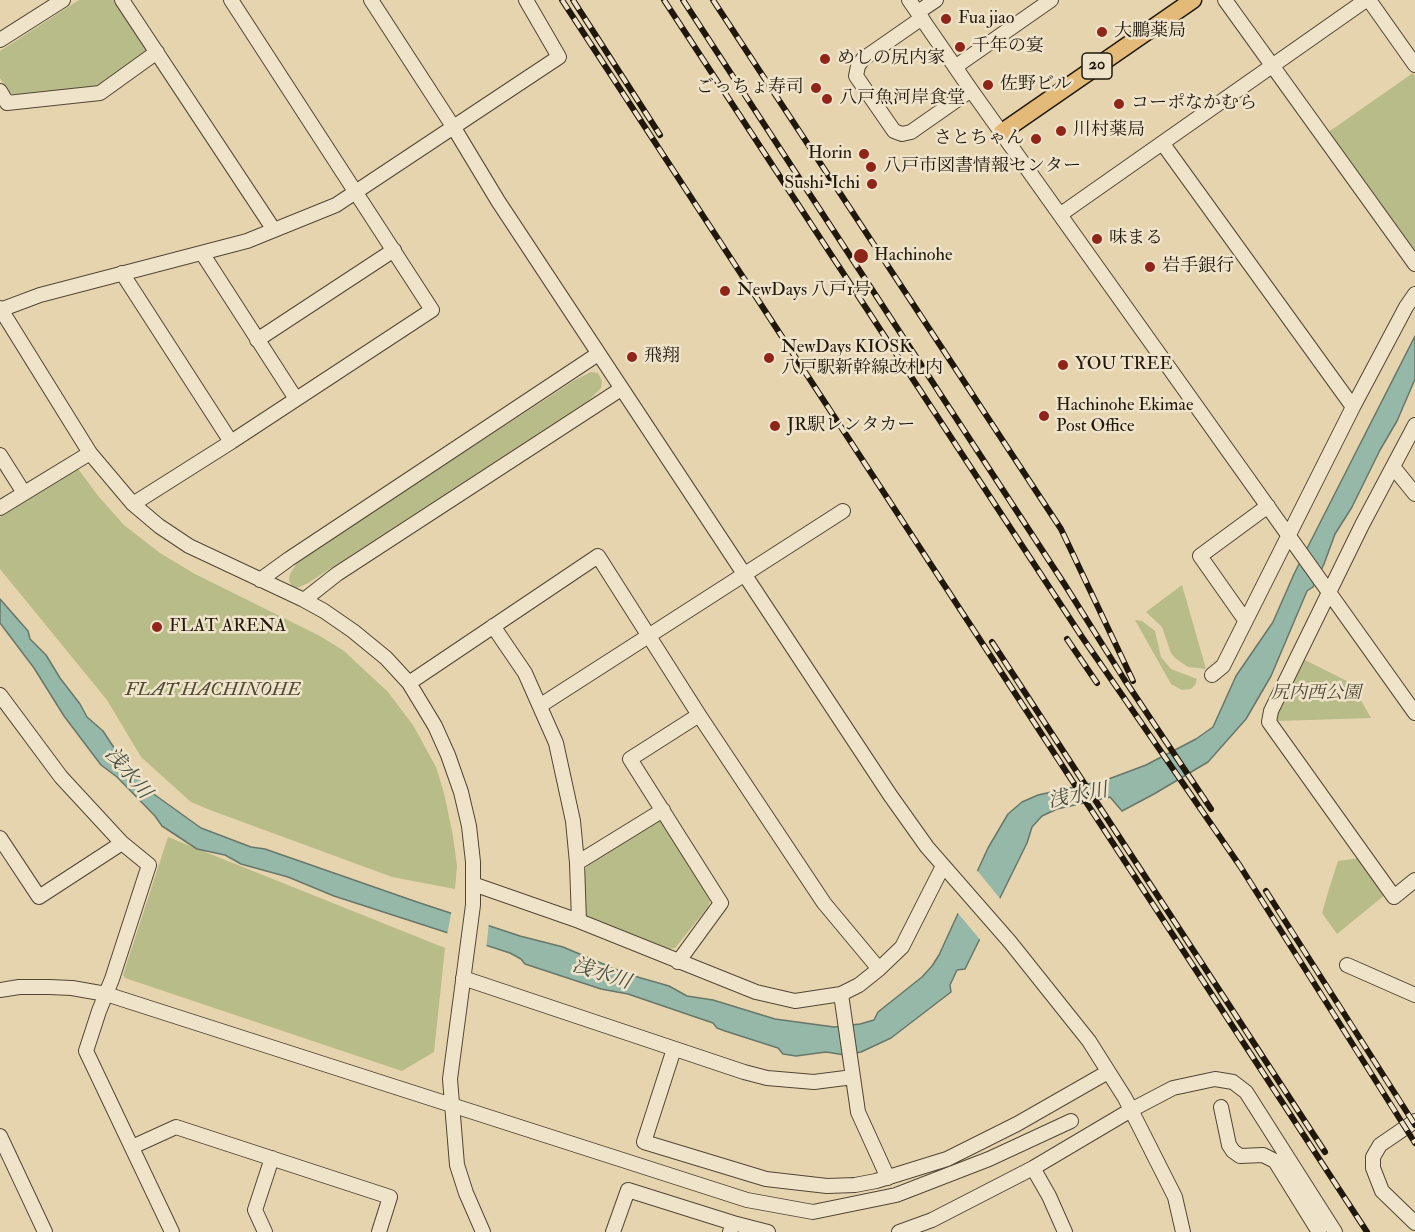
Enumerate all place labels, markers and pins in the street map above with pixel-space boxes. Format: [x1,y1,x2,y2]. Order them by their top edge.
place label: Fua jiao [958,8,1014,30]
marker: Fua jiao [939,12,953,26]
place label: 大鵬薬局 [1114,21,1186,43]
marker: 大鵬薬局 [1095,25,1109,39]
place label: 千年の宴 [972,36,1044,58]
marker: 千年の宴 [953,40,967,54]
place label: めしの尻内家 [837,48,945,70]
marker: めしの尻内家 [818,52,832,66]
place label: 佐野ビル [1000,74,1072,96]
place label: ごっちょ寿司 [696,77,804,99]
marker: 佐野ビル [981,78,995,92]
marker: ごっちょ寿司 [809,81,823,95]
place label: 八戸魚河岸食堂 [839,88,965,110]
marker: 八戸魚河岸食堂 [820,92,834,106]
place label: コーポなかむら [1131,93,1257,115]
marker: コーポなかむら [1112,97,1126,111]
place label: 川村薬局 [1073,120,1145,142]
marker: 川村薬局 [1054,124,1068,138]
place label: さとちゃん [934,128,1024,150]
marker: さとちゃん [1029,132,1043,146]
place label: Horin [808,143,852,165]
marker: Horin [857,147,871,161]
place label: 八戸市図書情報センター [883,156,1081,178]
marker: 八戸市図書情報センター [864,160,878,174]
place label: Sushi-Ichi [784,173,860,195]
marker: Sushi-Ichi [865,177,879,191]
place label: 味まる [1109,228,1163,250]
marker: 味まる [1090,232,1104,246]
place label: Hachinohe [874,245,952,267]
marker: Hachinohe [852,247,870,265]
place label: 岩手銀行 [1162,256,1234,278]
marker: 岩手銀行 [1143,260,1157,274]
place label: NewDays 八戸1号 [737,280,871,302]
marker: NewDays 八戸1号 [718,284,732,298]
place label: NewDays KIOSK 八戸駅新幹線改札内 [781,337,943,380]
place label: 飛翔 [644,346,680,368]
marker: 飛翔 [625,350,639,364]
marker: NewDays KIOSK 八戸駅新幹線改札内 [762,351,776,365]
place label: YOU TREE [1075,354,1172,376]
marker: YOU TREE [1056,358,1070,372]
place label: Hachinohe Ekimae Post Office [1056,395,1193,438]
marker: Hachinohe Ekimae Post Office [1037,409,1051,423]
place label: JR駅レンタカー [787,415,915,437]
marker: JR駅レンタカー [768,419,782,433]
place label: FLAT ARENA [169,616,286,638]
marker: FLAT ARENA [150,620,164,634]

